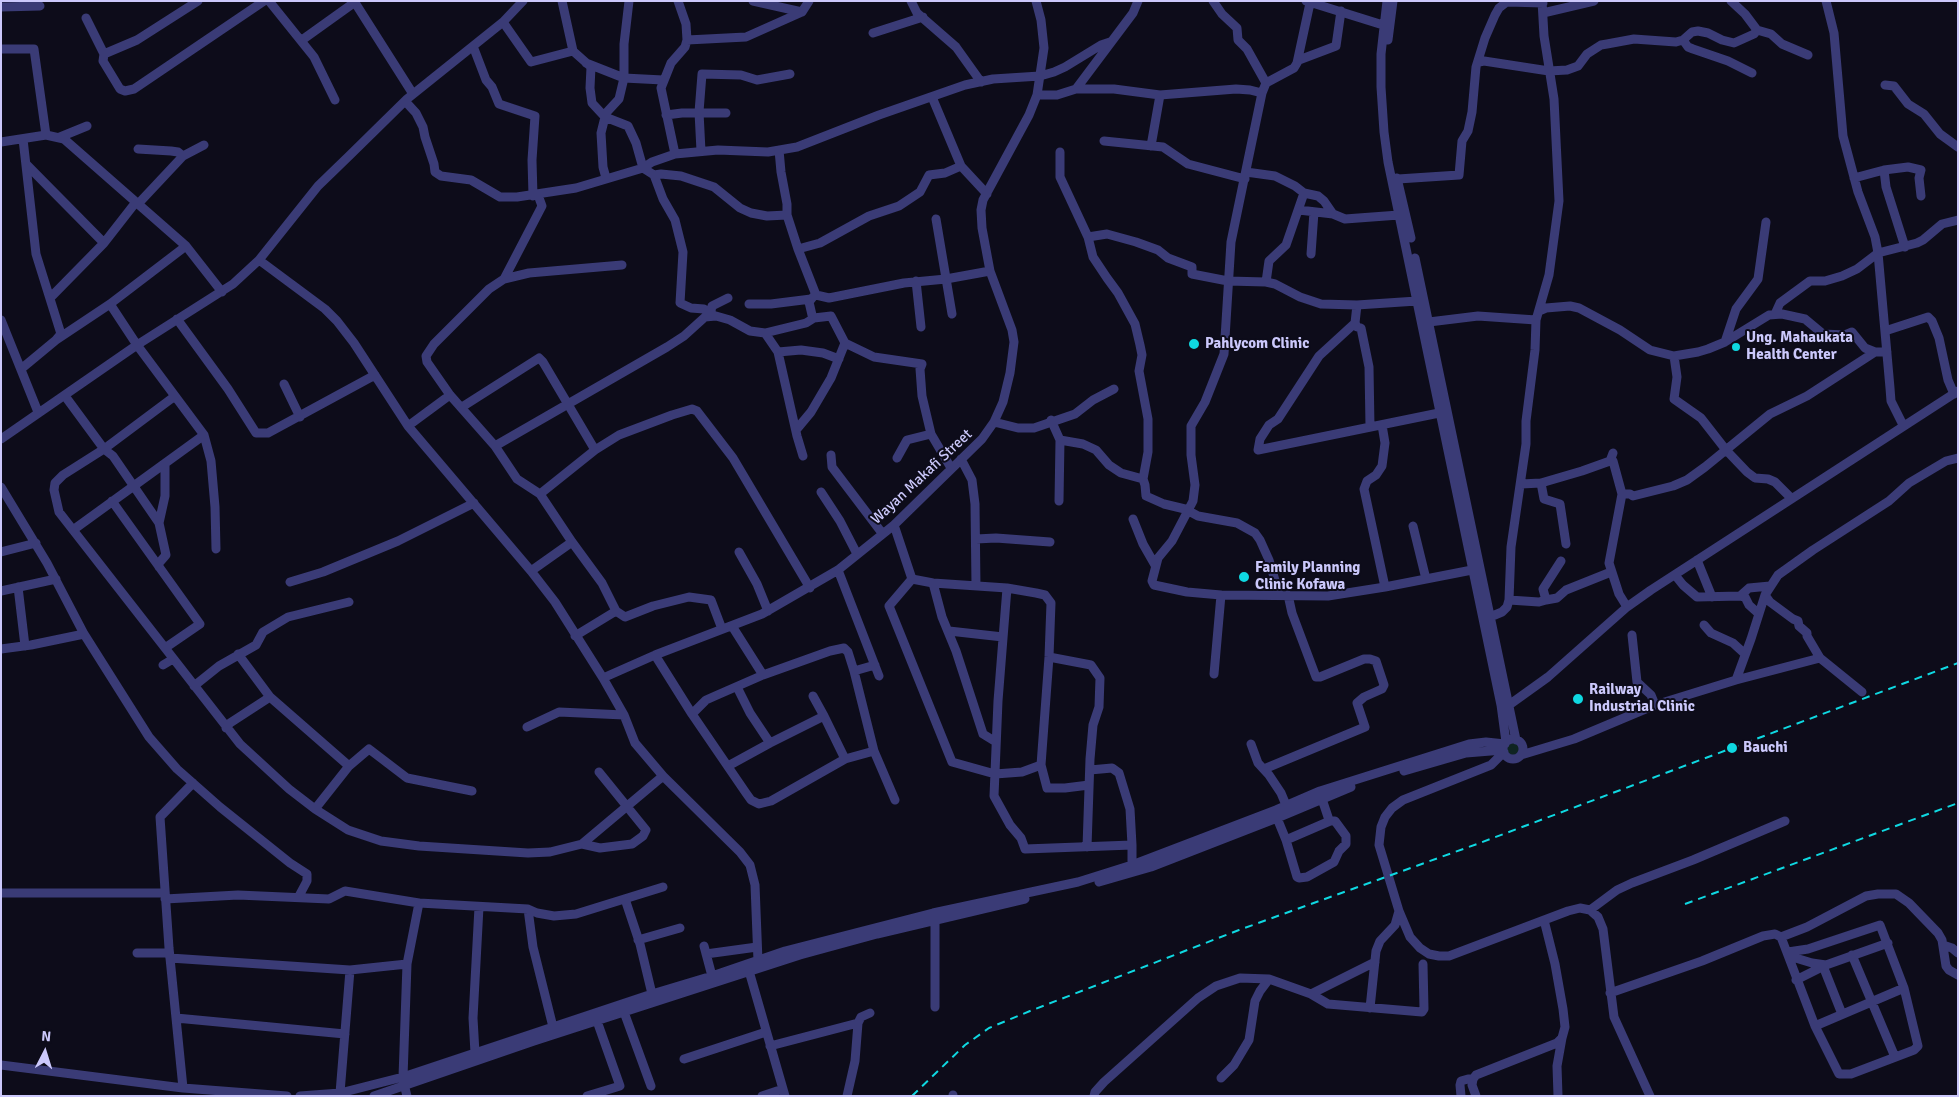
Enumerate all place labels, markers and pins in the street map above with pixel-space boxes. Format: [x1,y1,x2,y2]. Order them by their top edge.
place label: Ung. Mahaukata Health Center [1746,329,1853,364]
place label: Pahlycom Clinic [1205,335,1309,353]
marker: Pahlycom Clinic [1187,337,1201,351]
marker: Ung. Mahaukata Health Center [1730,341,1742,353]
place label: Family Planning Clinic Kofawa [1255,559,1360,594]
marker: Family Planning Clinic Kofawa [1237,570,1251,584]
place label: Railway Industrial Clinic [1589,681,1695,716]
marker: Railway Industrial Clinic [1571,692,1585,706]
place label: Bauchi [1743,739,1788,757]
marker: Bauchi [1725,741,1739,755]

